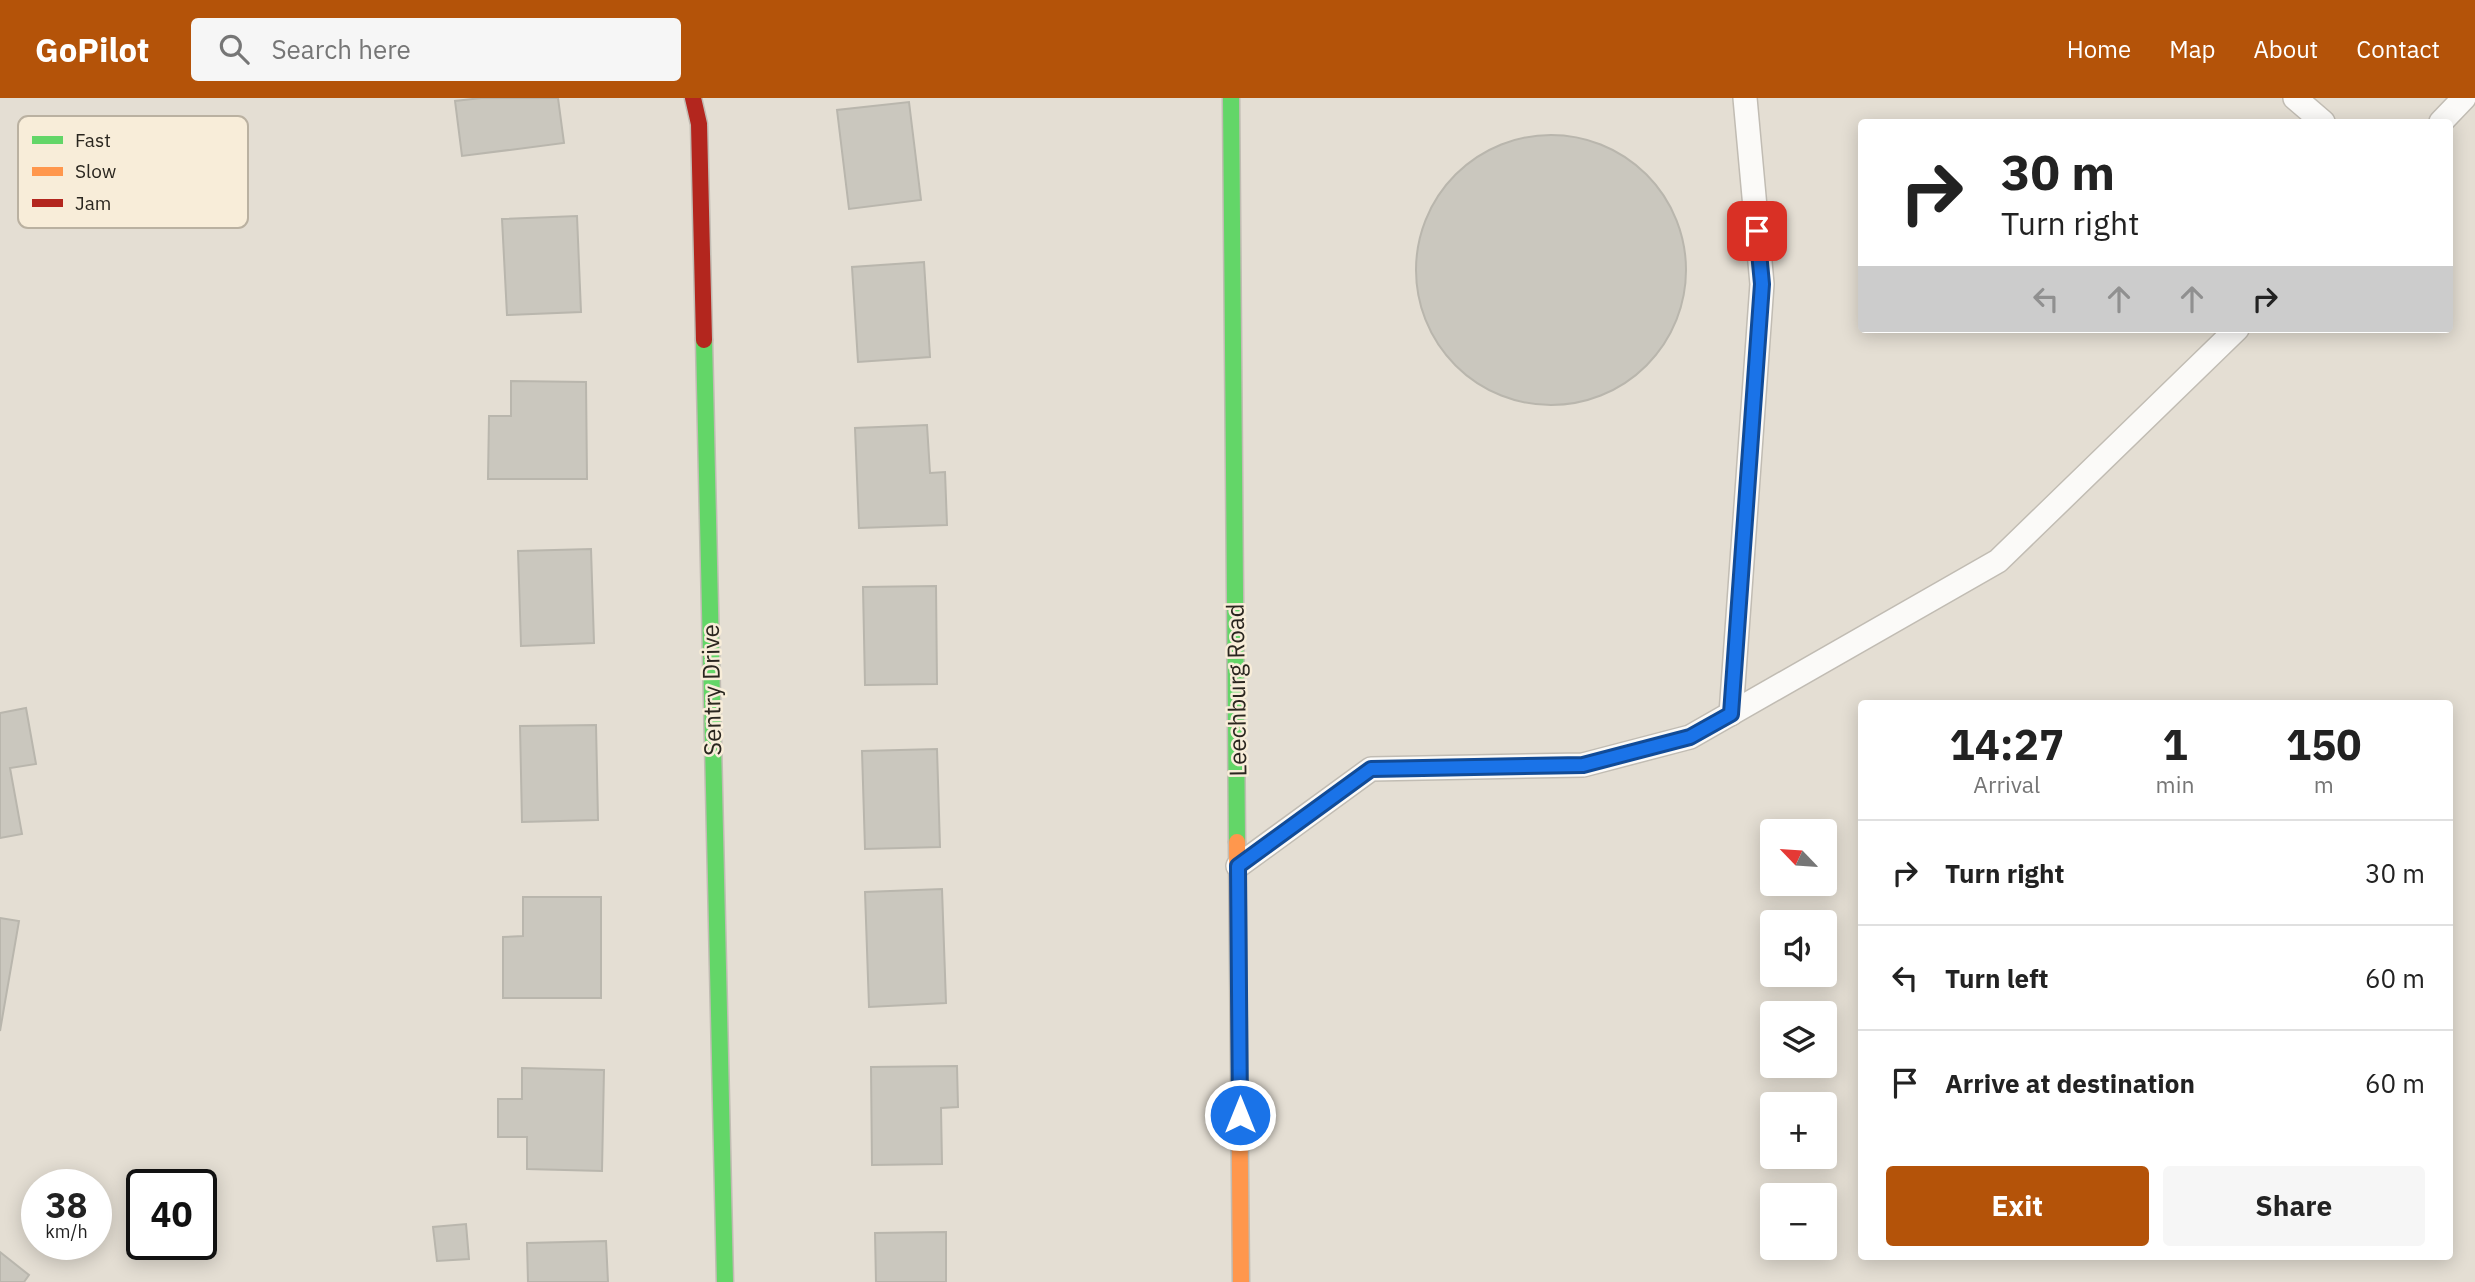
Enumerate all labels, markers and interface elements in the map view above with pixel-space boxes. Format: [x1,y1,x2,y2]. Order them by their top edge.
search box [191,18,681,81]
text: GoPilot [35,28,149,71]
icon: search [215,30,253,68]
text: Search here [271,32,411,66]
text: Home [2067,33,2131,65]
text: Map [2169,33,2215,65]
text: About [2253,33,2318,65]
text: Contact [2356,33,2440,65]
legend [18,116,248,228]
text: Fast [75,128,111,152]
text: 30 m [2001,140,2115,203]
icon: right [1886,147,1977,238]
text: Slow [75,159,116,183]
text: Jam [75,191,111,215]
pin [1727,201,1787,261]
text: Turn right [2001,202,2139,244]
icon: arrive [1738,212,1776,250]
icon: left [2027,280,2065,318]
icon: ahead [2100,280,2138,318]
icon: ahead [2173,280,2211,318]
icon: right [2246,280,2284,318]
street label: Leechburg Road [1218,603,1254,777]
street label: Sentry Drive [694,624,728,756]
text: 14:27 [1949,717,2064,772]
text: 1 [2162,717,2188,772]
text: 150 [2286,717,2362,772]
text: Arrival [1973,769,2040,799]
text: min [2156,769,2194,799]
text: m [2314,769,2334,799]
north arrow [1760,819,1838,896]
map controls [1760,819,1837,1260]
icon: right [1886,854,1924,892]
text: Turn right [1945,856,2064,890]
text: 30 m [2365,856,2425,890]
button: sound [1760,910,1837,987]
icon: left [1886,959,1924,997]
text: Turn left [1945,961,2048,995]
text: 60 m [2365,961,2425,995]
button: layers [1760,1001,1837,1078]
icon: arrive [1886,1064,1924,1102]
text: Arrive at destination [1945,1066,2195,1100]
text: 60 m [2365,1066,2425,1100]
position arrow [1203,1078,1277,1152]
button: + [1760,1092,1837,1169]
button: Exit [1886,1166,2149,1246]
button: Share [2163,1166,2425,1246]
speed limit sign: 40 [126,1169,217,1260]
text: 38 [45,1182,88,1228]
button: − [1760,1183,1837,1260]
text: km/h [45,1220,88,1243]

